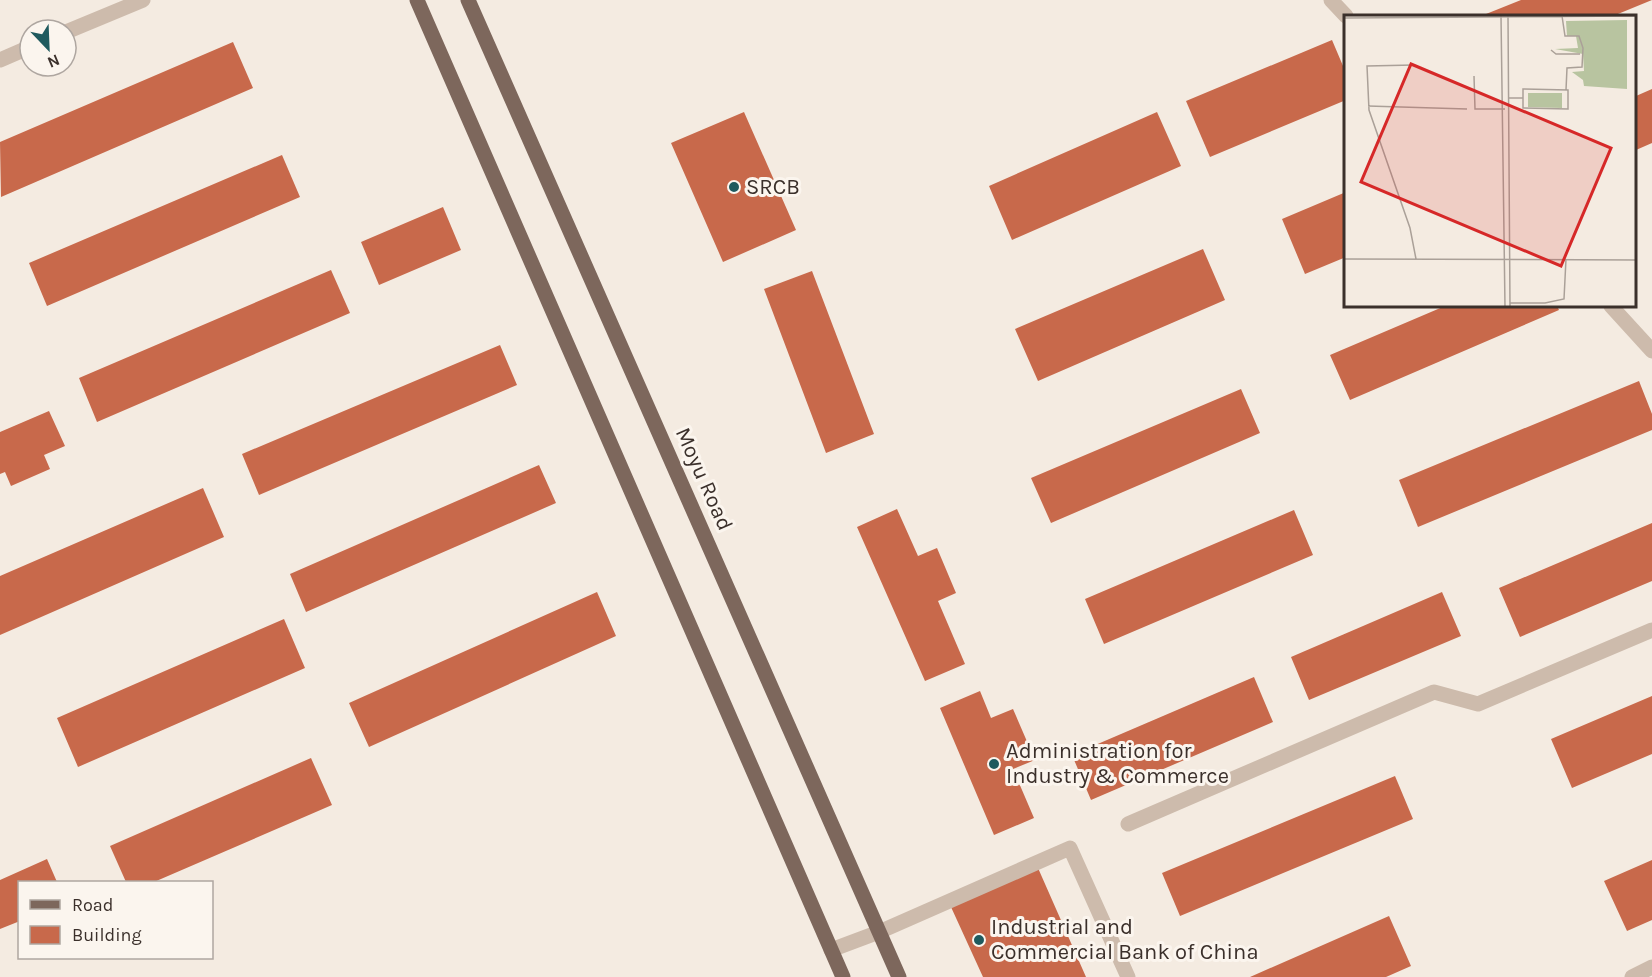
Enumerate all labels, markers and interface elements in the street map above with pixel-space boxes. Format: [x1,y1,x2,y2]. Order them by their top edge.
inset map [1344,15,1637,308]
north arrow [18,18,78,78]
text: N [45,50,63,72]
place label: SRCB [746,174,800,200]
marker: SRCB [727,180,741,194]
street label: Moyu Road [670,423,738,535]
place label: Administration for Industry & Commerce [1006,738,1229,789]
marker: Administration for Industry & Commerce [987,757,1001,771]
legend [18,881,213,959]
text: Road [72,894,113,916]
place label: Industrial and Commercial Bank of China [991,914,1259,965]
text: Building [72,924,142,946]
marker: Industrial and Commercial Bank of China [972,933,986,947]

